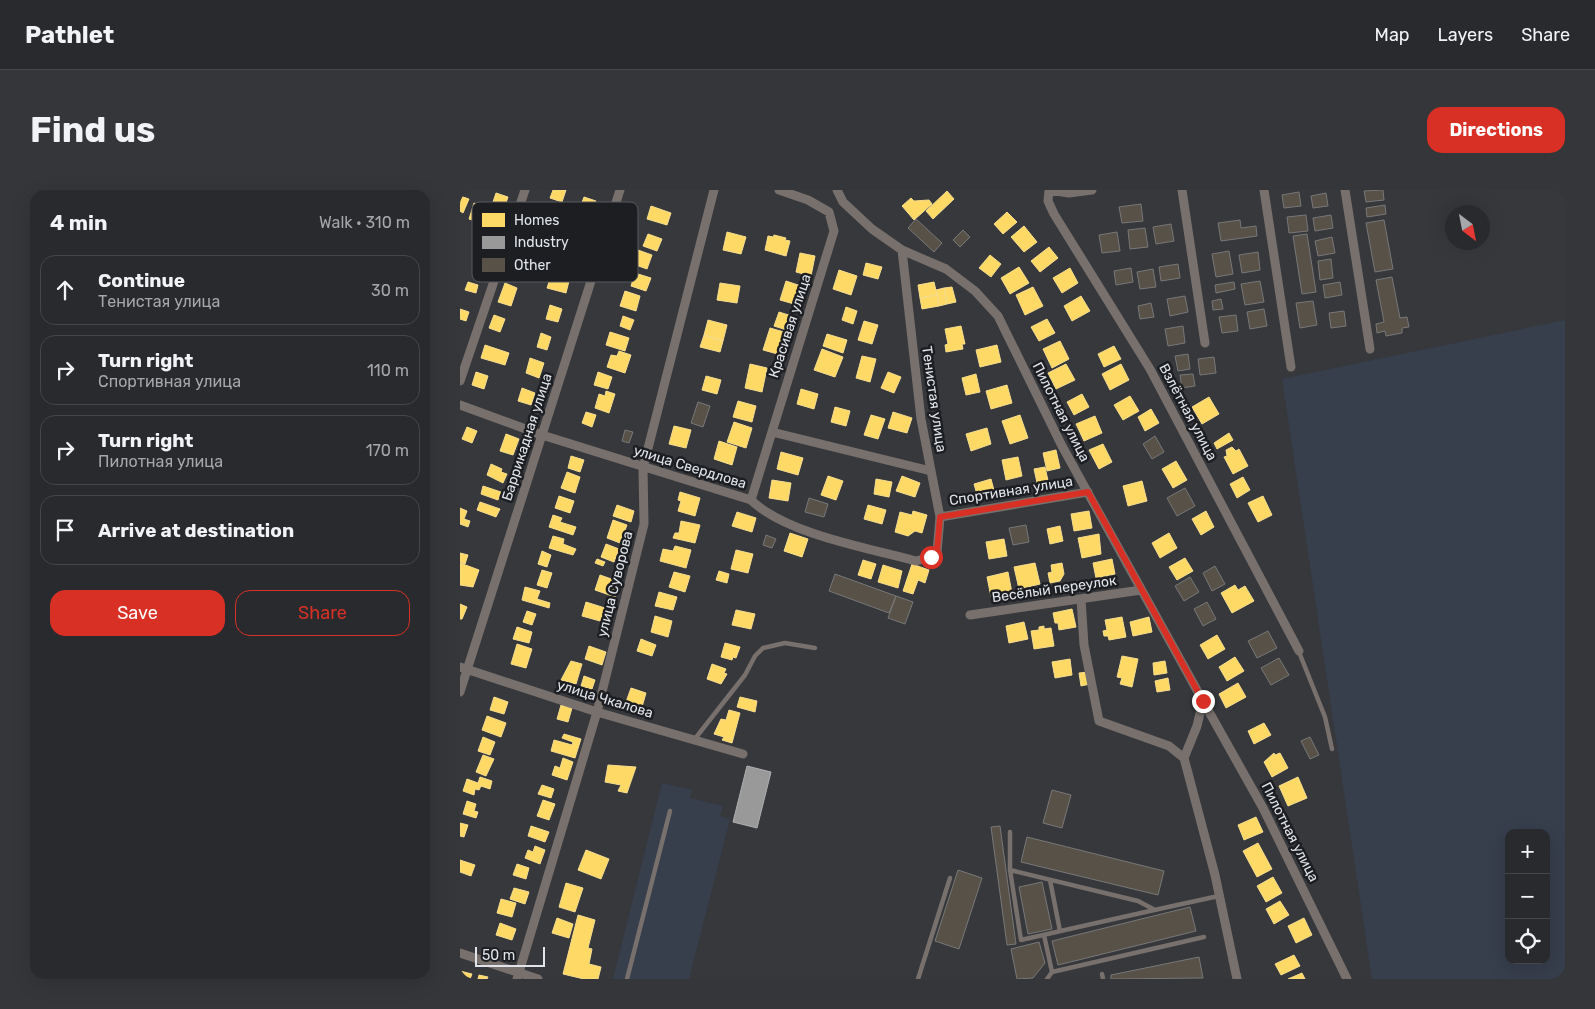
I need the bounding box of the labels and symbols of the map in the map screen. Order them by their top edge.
legend [472,202,638,282]
north arrow [1445,205,1490,250]
text: Homes [514,212,559,229]
text: Industry [514,234,569,251]
text: Other [514,257,551,274]
street label: Красивая улица [765,272,815,380]
street label: Тенистая улица [918,345,950,453]
street label: Пилотная улица [1029,359,1093,465]
street label: Взлётная улица [1155,361,1221,463]
street label: Баррикадная улица [498,371,556,503]
street label: улица Свердлова [631,442,749,492]
street label: Спортивная улица [948,473,1074,509]
street label: улица Суворова [594,529,636,639]
route start [920,546,943,569]
street label: Весёлый переулок [991,572,1118,606]
street label: улица Чкалова [555,676,655,722]
route end [1192,690,1215,713]
street label: Пилотная улица [1258,779,1322,885]
scale bar [475,944,545,967]

